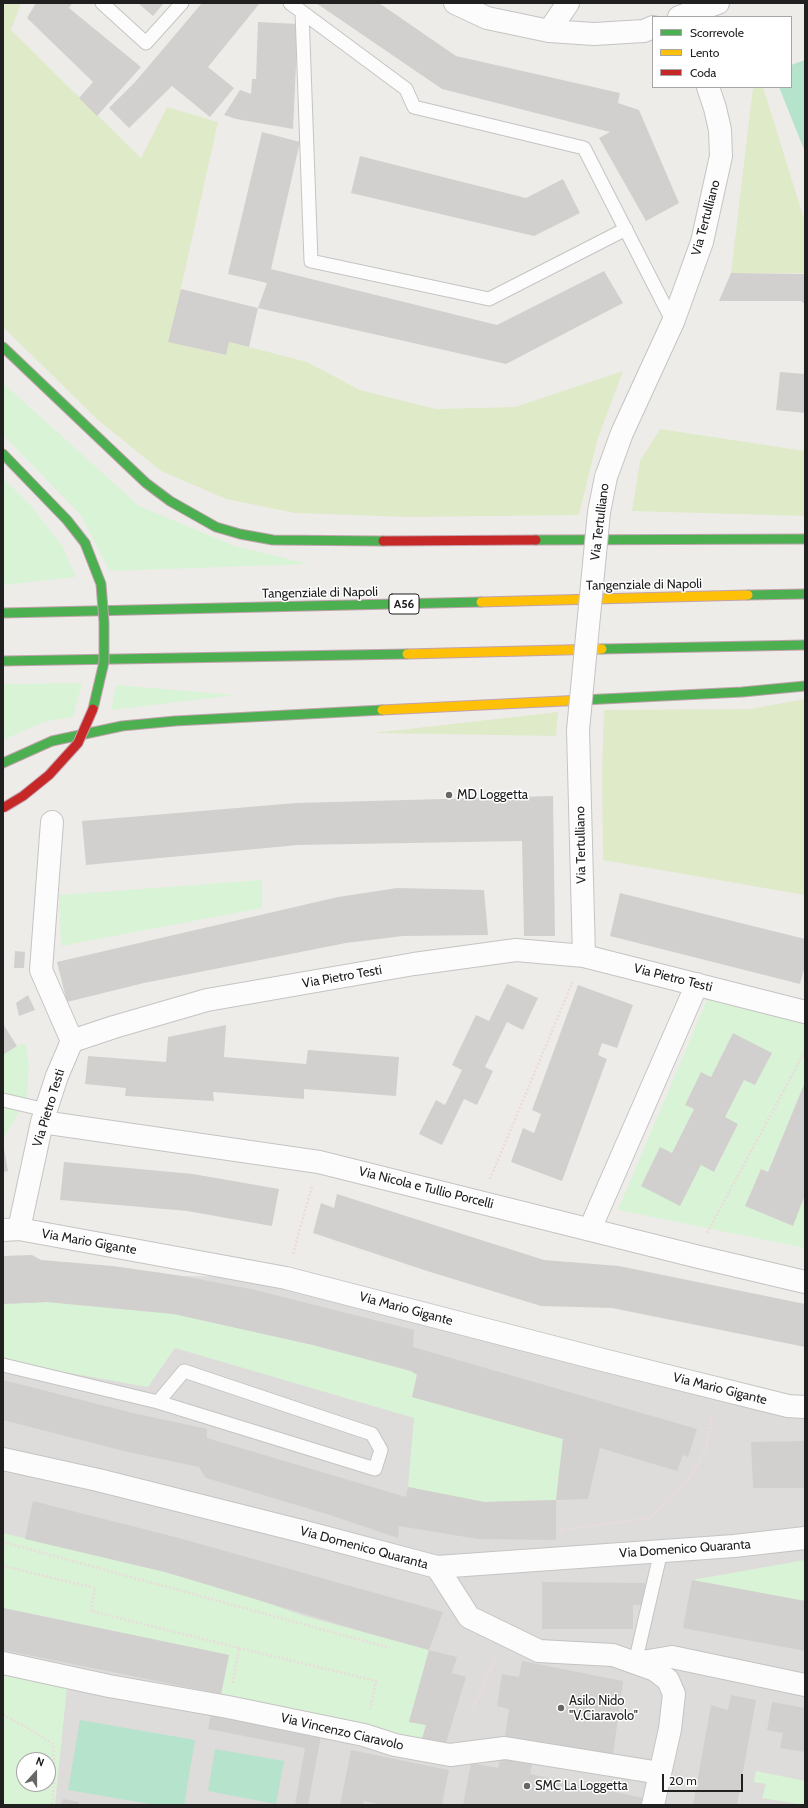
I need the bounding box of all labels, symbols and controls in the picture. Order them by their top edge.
legend [652,16,792,88]
text: Scorrevole [690,25,744,40]
text: Lento [690,45,719,60]
text: Coda [690,65,716,80]
street label: Via Tertulliano [688,178,724,258]
street label: Via Tertulliano [588,482,612,562]
street label: Tangenziale di Napoli [586,576,702,594]
street label: Tangenziale di Napoli [262,584,378,602]
road number: A56 [389,594,419,614]
place label: MD Loggetta [457,787,528,803]
marker: MD Loggetta [444,790,454,800]
street label: Via Tertulliano [573,806,589,884]
street label: Via Pietro Testi [632,961,714,995]
street label: Via Pietro Testi [301,962,383,992]
street label: Via Pietro Testi [30,1067,68,1149]
street label: Via Nicola e Tullio Porcelli [357,1164,495,1212]
street label: Via Mario Gigante [40,1226,138,1258]
street label: Via Mario Gigante [357,1289,455,1329]
street label: Via Mario Gigante [671,1370,769,1408]
street label: Via Domenico Quaranta [298,1523,430,1573]
street label: Via Domenico Quaranta [619,1537,751,1561]
place label: Asilo Nido "V.Ciaravolo" [569,1693,638,1724]
marker: Asilo Nido "V.Ciaravolo" [556,1703,566,1713]
street label: Via Vincenzo Ciaravolo [279,1710,405,1754]
north arrow [16,1752,56,1792]
text: N [34,1754,46,1770]
scale bar [664,1766,745,1792]
text: 20 m [669,1773,697,1788]
place label: SMC La Loggetta [535,1778,628,1794]
marker: SMC La Loggetta [522,1781,532,1791]

